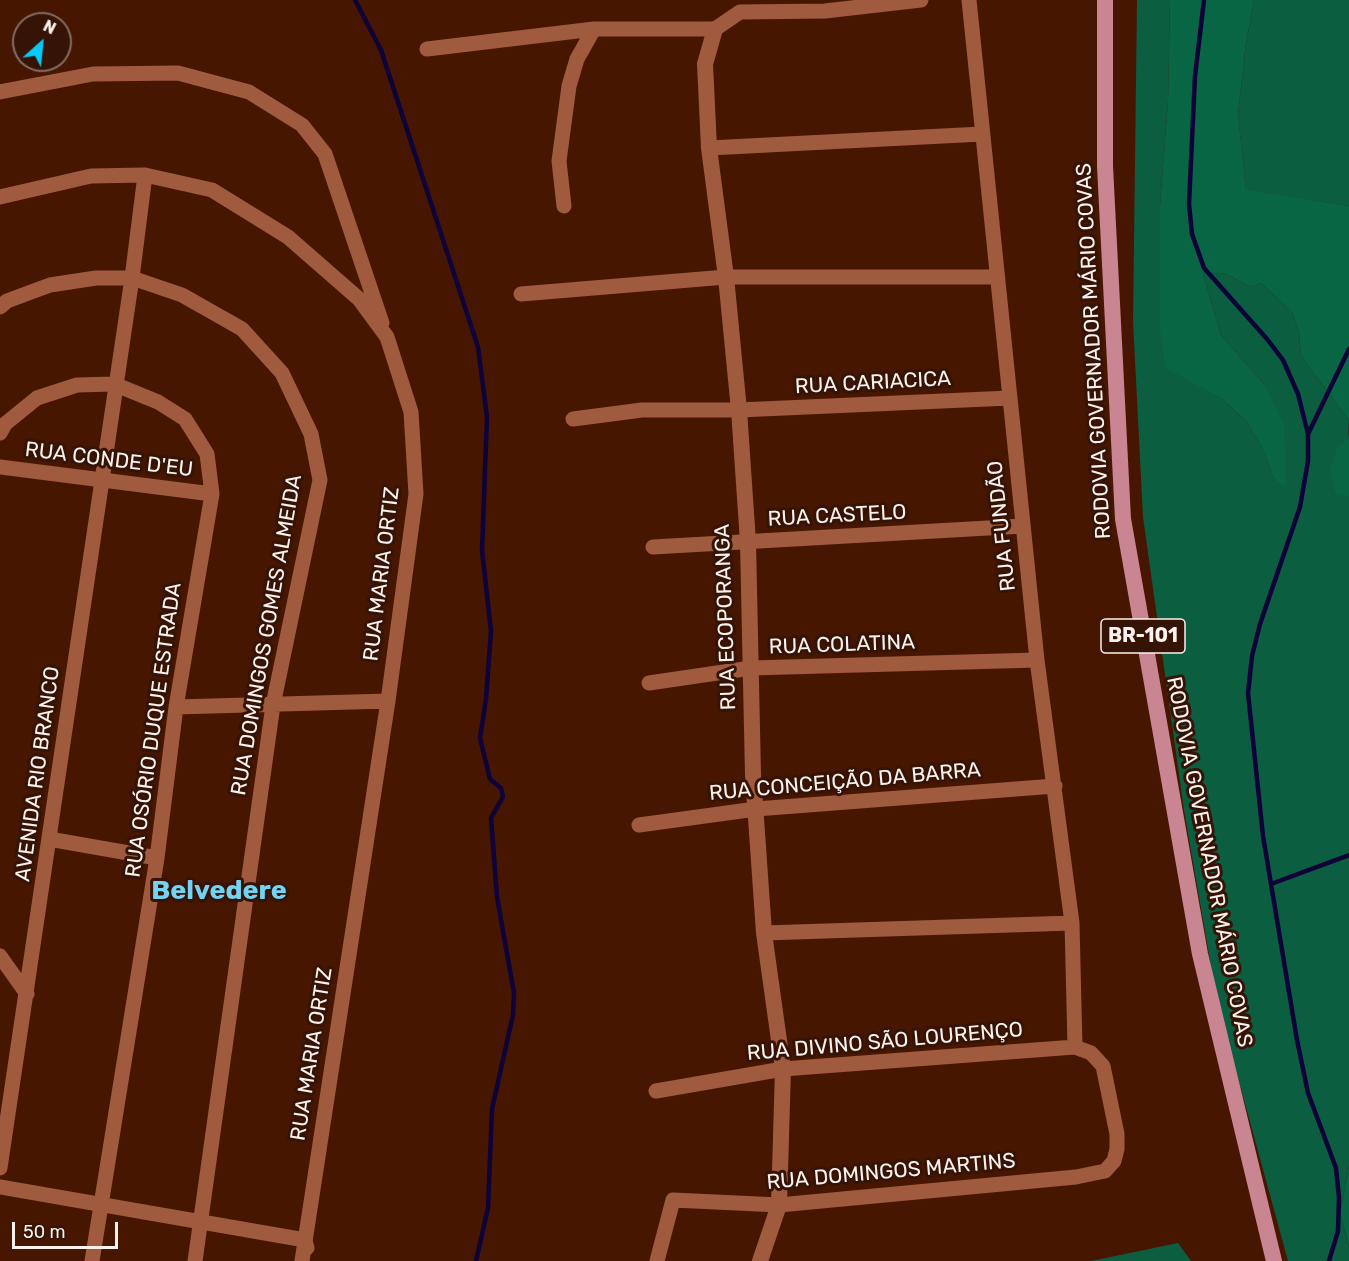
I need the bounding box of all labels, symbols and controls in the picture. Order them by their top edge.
north arrow [12,12,72,72]
text: N [40,16,59,38]
street label: RODOVIA GOVERNADOR MÁRIO COVAS [1072,162,1116,540]
street label: RUA CARIACICA [794,366,952,400]
street label: RUA CONDE D'EU [24,437,194,483]
street label: RUA FUNDÃO [983,459,1021,593]
street label: RUA DOMINGOS GOMES ALMEIDA [226,473,308,797]
street label: RUA MARIA ORTIZ [359,486,405,662]
street label: RUA CASTELO [767,500,907,532]
street label: RUA ECOPORANGA [710,523,742,711]
street label: RUA OSÓRIO DUQUE ESTRADA [121,581,187,879]
road number: BR-101 [1101,619,1185,653]
street label: RUA COLATINA [768,630,916,660]
street label: AVENIDA RIO BRANCO [10,665,66,883]
street label: RODOVIA GOVERNADOR MÁRIO COVAS [1161,675,1257,1049]
street label: RUA CONCEIÇÃO DA BARRA [708,758,982,806]
district label: Belvedere [151,875,287,907]
street label: RUA MARIA ORTIZ [286,966,338,1142]
street label: RUA DIVINO SÃO LOURENÇO [746,1017,1024,1067]
street label: RUA DOMINGOS MARTINS [766,1149,1016,1195]
scale bar [15,1210,122,1248]
text: 50 m [23,1221,66,1243]

